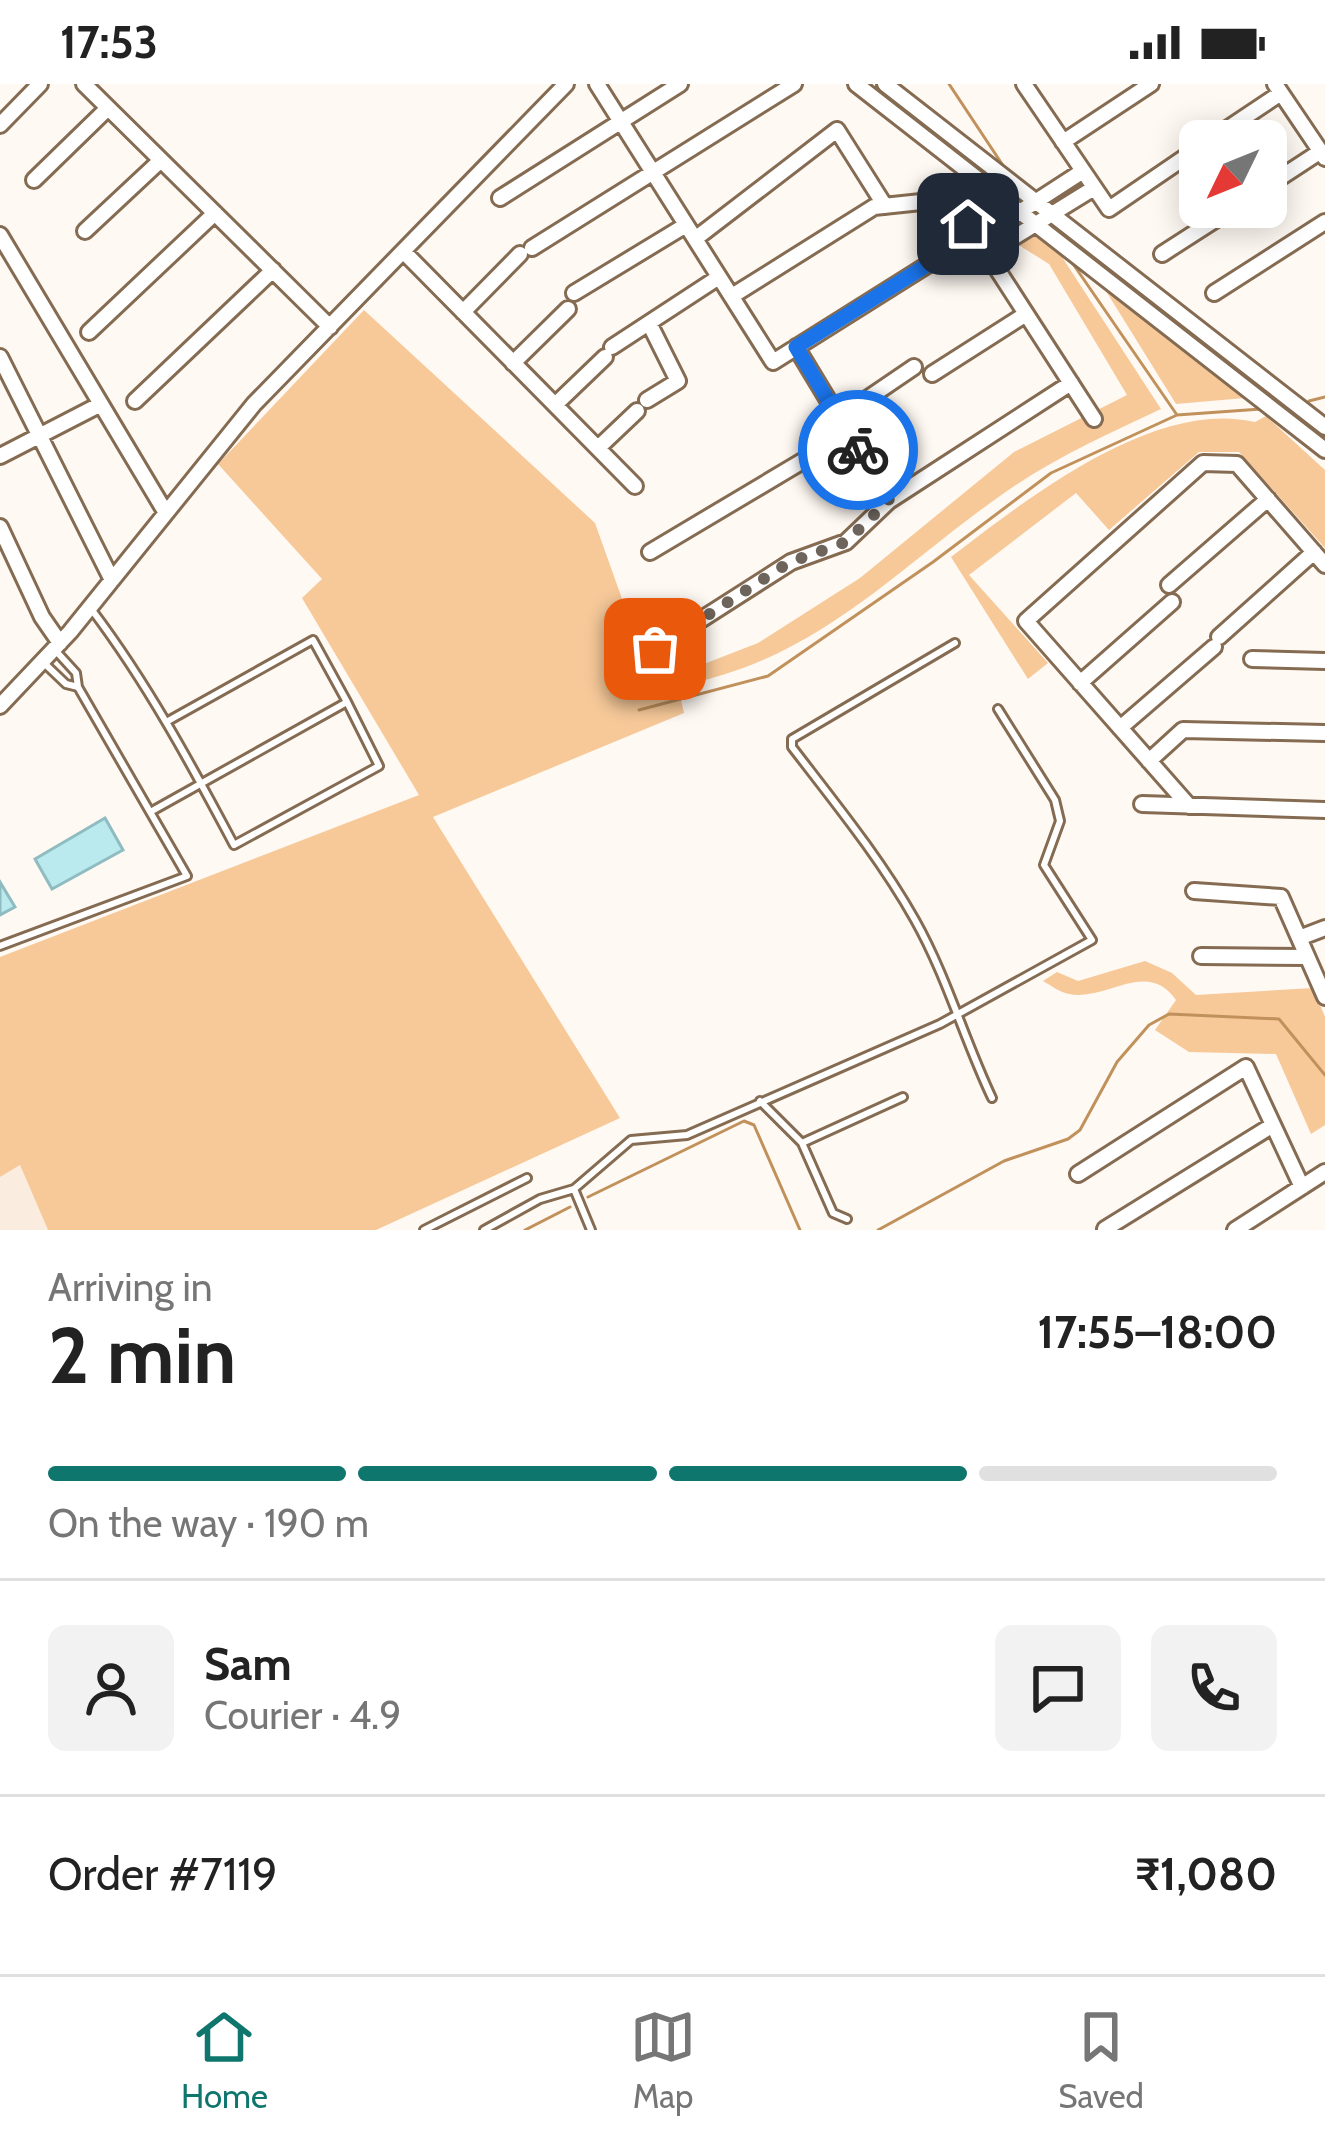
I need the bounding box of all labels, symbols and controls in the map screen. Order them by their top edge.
text: 17:53 [60,15,158,69]
north arrow [1179,120,1287,228]
map controls [1179,120,1287,228]
pin [917,173,1019,275]
icon: home [935,191,1001,257]
courier [798,390,918,510]
icon: bike [825,417,891,483]
pin [604,598,706,700]
icon: bag [622,616,688,682]
text: Arriving in [48,1263,212,1311]
text: 17:55–18:00 [1038,1305,1277,1359]
text: 2 min [48,1308,236,1403]
text: On the way · 190 m [48,1499,369,1547]
button: person [48,1625,174,1751]
button: chat [995,1625,1121,1751]
button: phone [1151,1625,1277,1751]
text: Sam [204,1637,292,1691]
text: Courier · 4.9 [204,1691,401,1739]
text: Order #7119 [48,1847,278,1901]
text: ₹1,080 [1135,1847,1277,1901]
tab: Home [181,2004,268,2116]
tab: Map [630,2004,696,2116]
tab: Saved [1058,2004,1144,2116]

